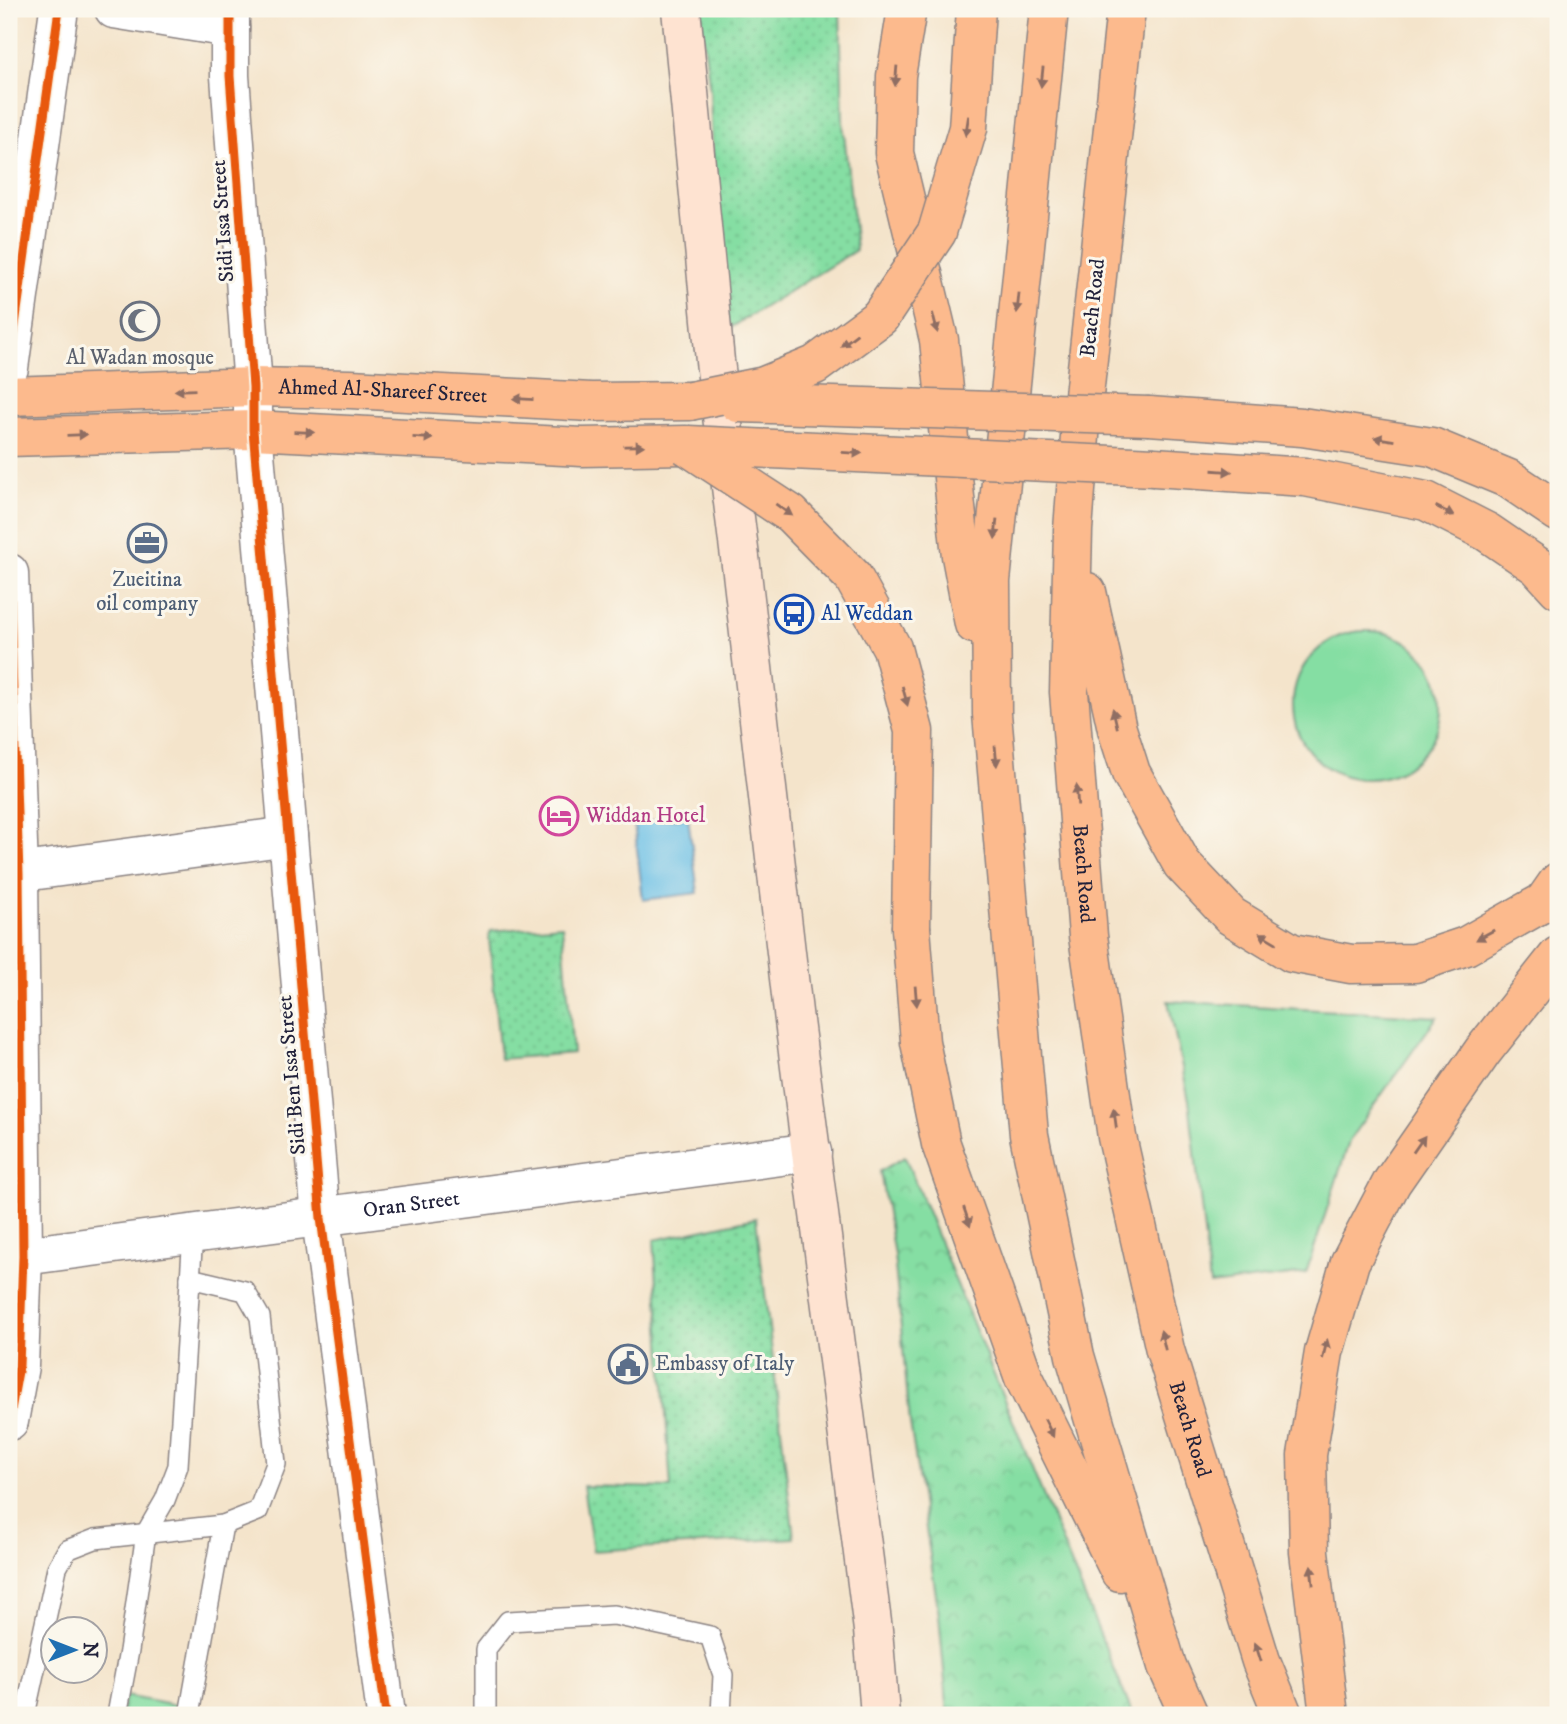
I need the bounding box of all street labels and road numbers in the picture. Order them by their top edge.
street label: Sidi Issa Street [206,159,240,283]
street label: Beach Road [1075,257,1111,359]
street label: Ahmed Al-Shareef Street [278,375,488,409]
street label: Beach Road [1066,823,1100,925]
street label: Sidi Ben Issa Street [272,994,312,1156]
street label: Oran Street [362,1186,461,1224]
street label: Beach Road [1162,1378,1217,1481]

